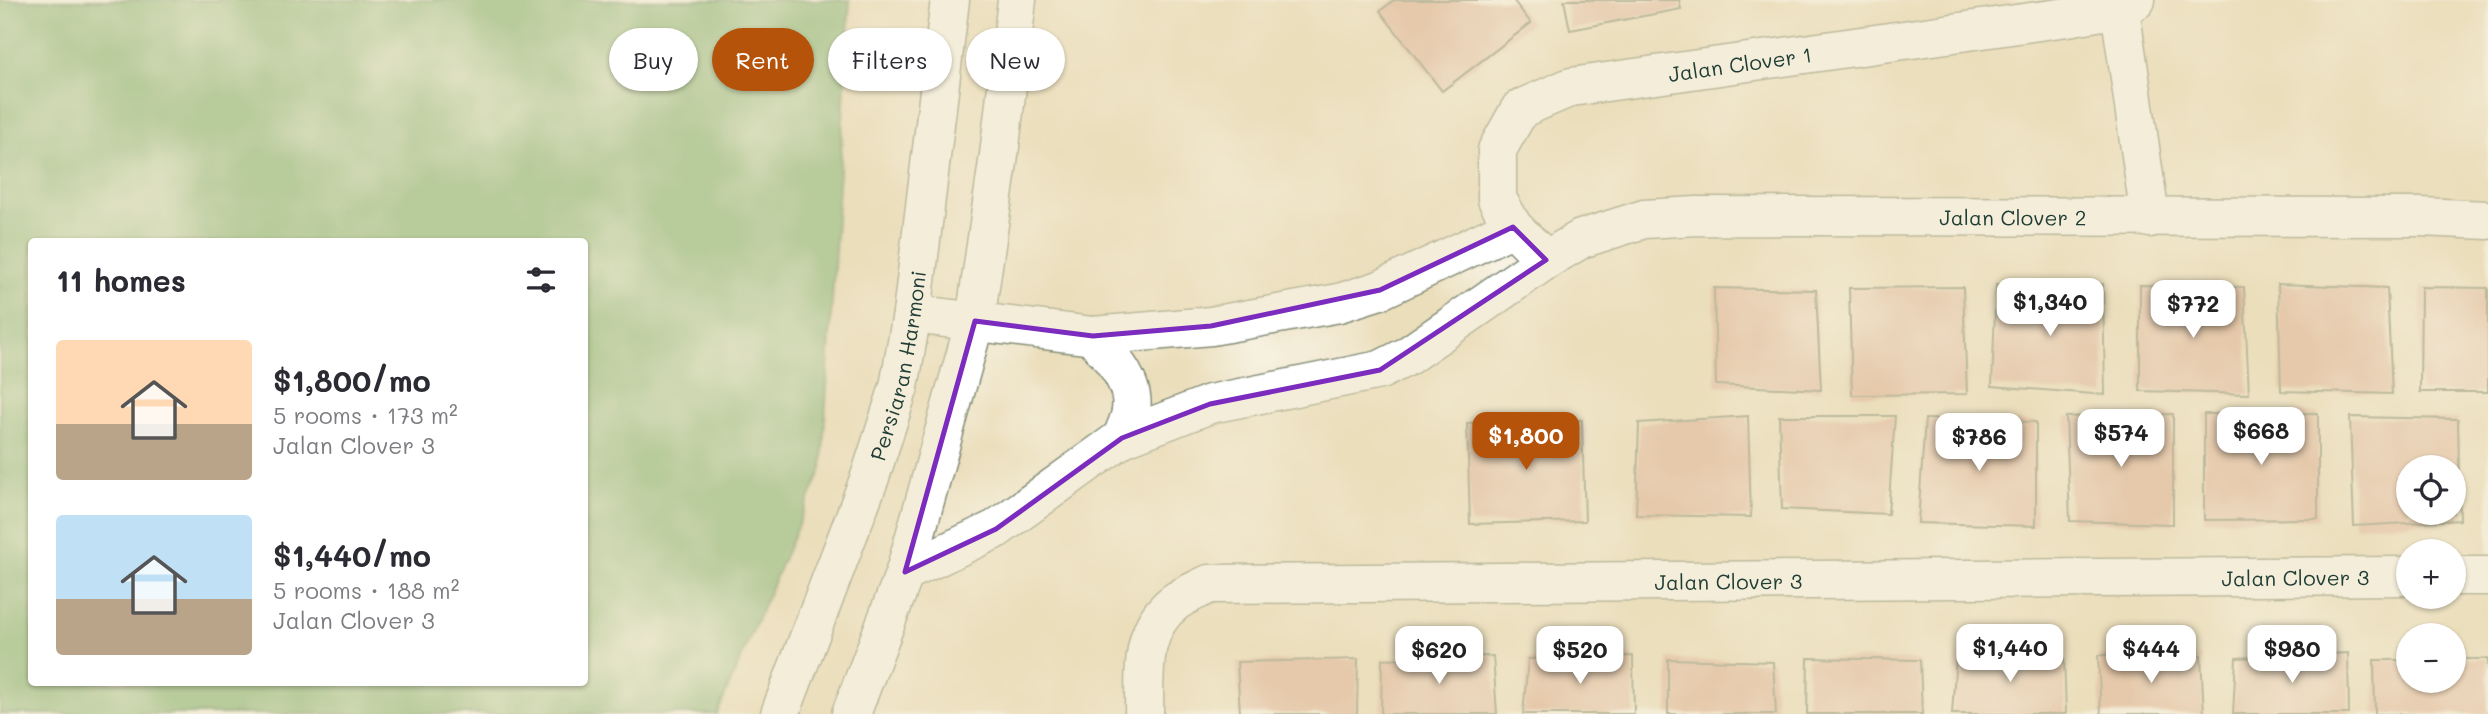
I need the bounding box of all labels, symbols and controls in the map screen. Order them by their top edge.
chip: Buy [609,28,698,91]
chip: Rent [712,28,814,91]
chip: Filters [828,28,952,91]
chip: New [966,28,1065,91]
street label: Jalan Clover 1 [1666,40,1813,87]
street label: Jalan Clover 2 [1939,203,2086,230]
text: 11 homes [56,260,186,300]
icon: filters [522,261,560,299]
street label: Persiaran Harmoni [863,269,931,464]
pin: $1,340 [1993,278,2107,338]
pin: $772 [2152,280,2234,340]
text: $1,340 [2013,286,2087,316]
text: $772 [2167,288,2219,318]
text: $1,800/mo [273,360,431,400]
icon: home [112,368,196,452]
text: 5 rooms · 173 m² [273,400,458,430]
pin: $668 [2220,407,2302,467]
pin: $574 [2080,410,2162,469]
pin: $1,800 [1469,412,1583,472]
pin: $786 [1938,414,2020,473]
text: $668 [2233,415,2289,445]
text: $574 [2093,417,2149,447]
text: $1,800 [1488,420,1564,450]
text: $786 [1951,421,2007,451]
text: Jalan Clover 3 [273,430,435,460]
map controls [2396,455,2466,693]
button: locate [2396,455,2466,525]
text: $1,440/mo [273,535,431,575]
button: + [2396,539,2466,609]
icon: home [112,543,196,627]
street label: Jalan Clover 3 [2221,563,2369,591]
street label: Jalan Clover 3 [1654,567,1802,595]
text: 5 rooms · 188 m² [273,575,459,605]
text: Jalan Clover 3 [273,605,435,635]
button: − [2396,623,2466,693]
pin: $1,440 [1953,624,2067,684]
pin: $620 [1398,626,1480,686]
pin: $520 [1539,626,1621,686]
pin: $444 [2110,626,2192,685]
pin: $980 [2251,626,2333,685]
text: $1,440 [1972,632,2048,662]
text: $444 [2122,633,2180,663]
text: $980 [2263,633,2321,663]
text: $620 [1411,634,1467,664]
text: $520 [1552,634,1608,664]

